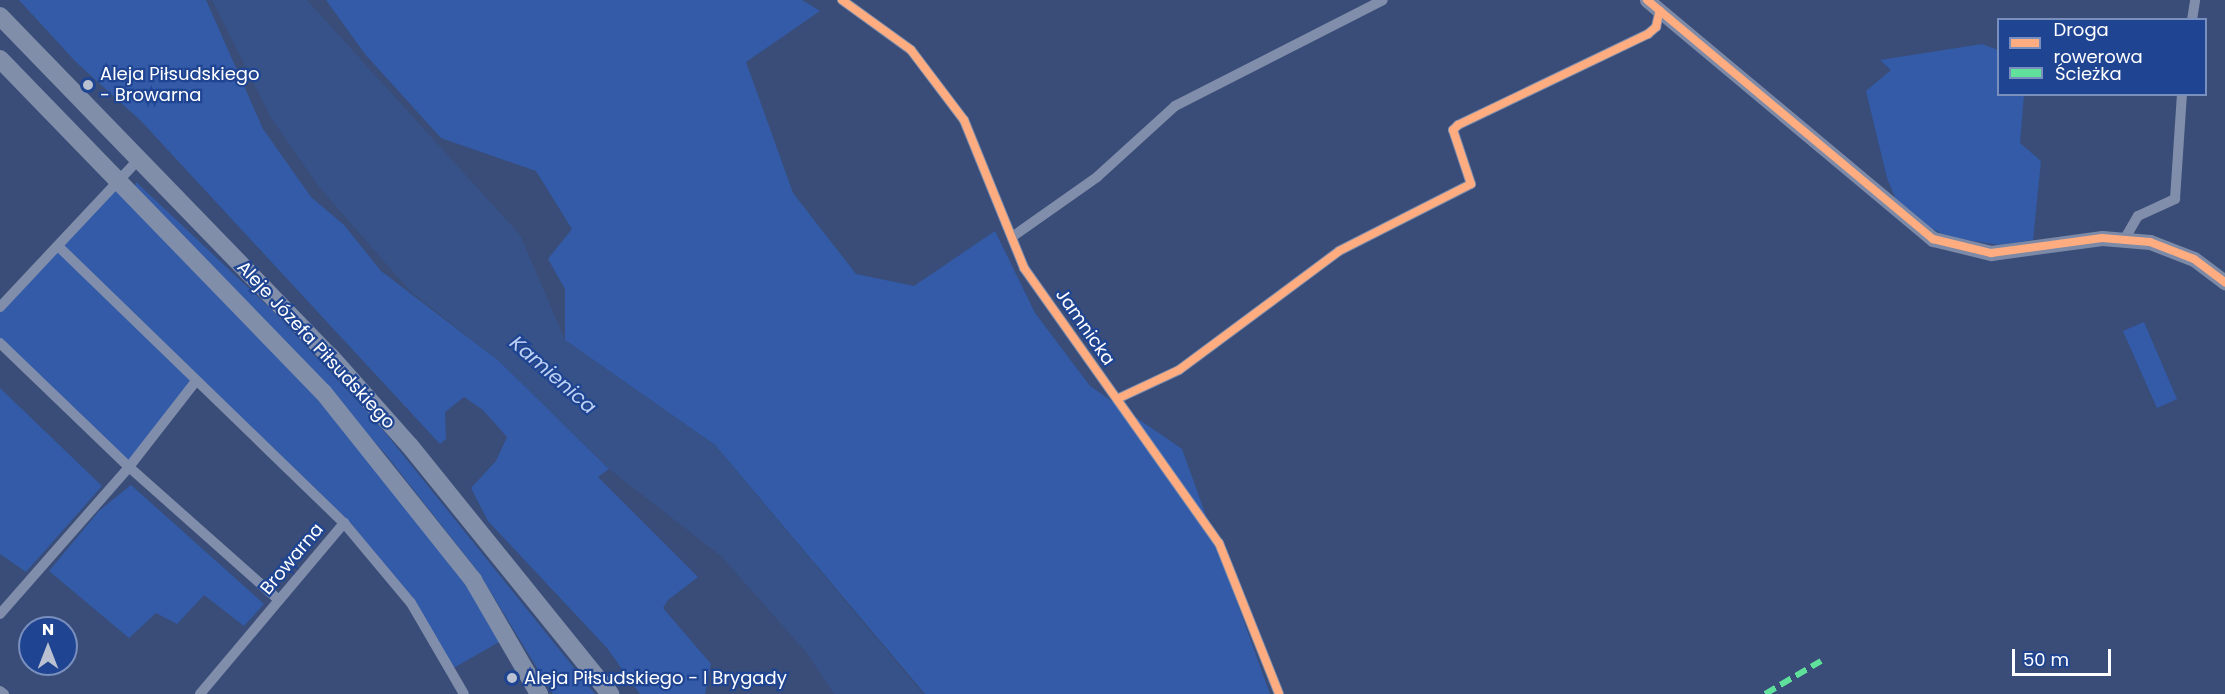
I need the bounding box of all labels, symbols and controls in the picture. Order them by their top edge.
text: Droga rowerowa [2053,17,2143,69]
legend [1997,18,2207,96]
text: Ścieżka [2055,61,2122,86]
place label: Aleja Piłsudskiego - Browarna [100,64,260,106]
marker: Aleja Piłsudskiego - Browarna [81,78,95,92]
street label: Aleje Józefa Piłsudskiego [232,257,400,433]
street label: Jamnicka [1051,285,1119,369]
water label: Kamienica [505,331,601,419]
street label: Browarna [256,519,328,599]
north arrow [18,616,78,676]
text: N [42,618,54,641]
scale bar [2015,637,2114,675]
text: 50 m [2023,647,2069,672]
place label: Aleja Piłsudskiego - I Brygady [524,667,787,689]
marker: Aleja Piłsudskiego - I Brygady [505,671,519,685]

